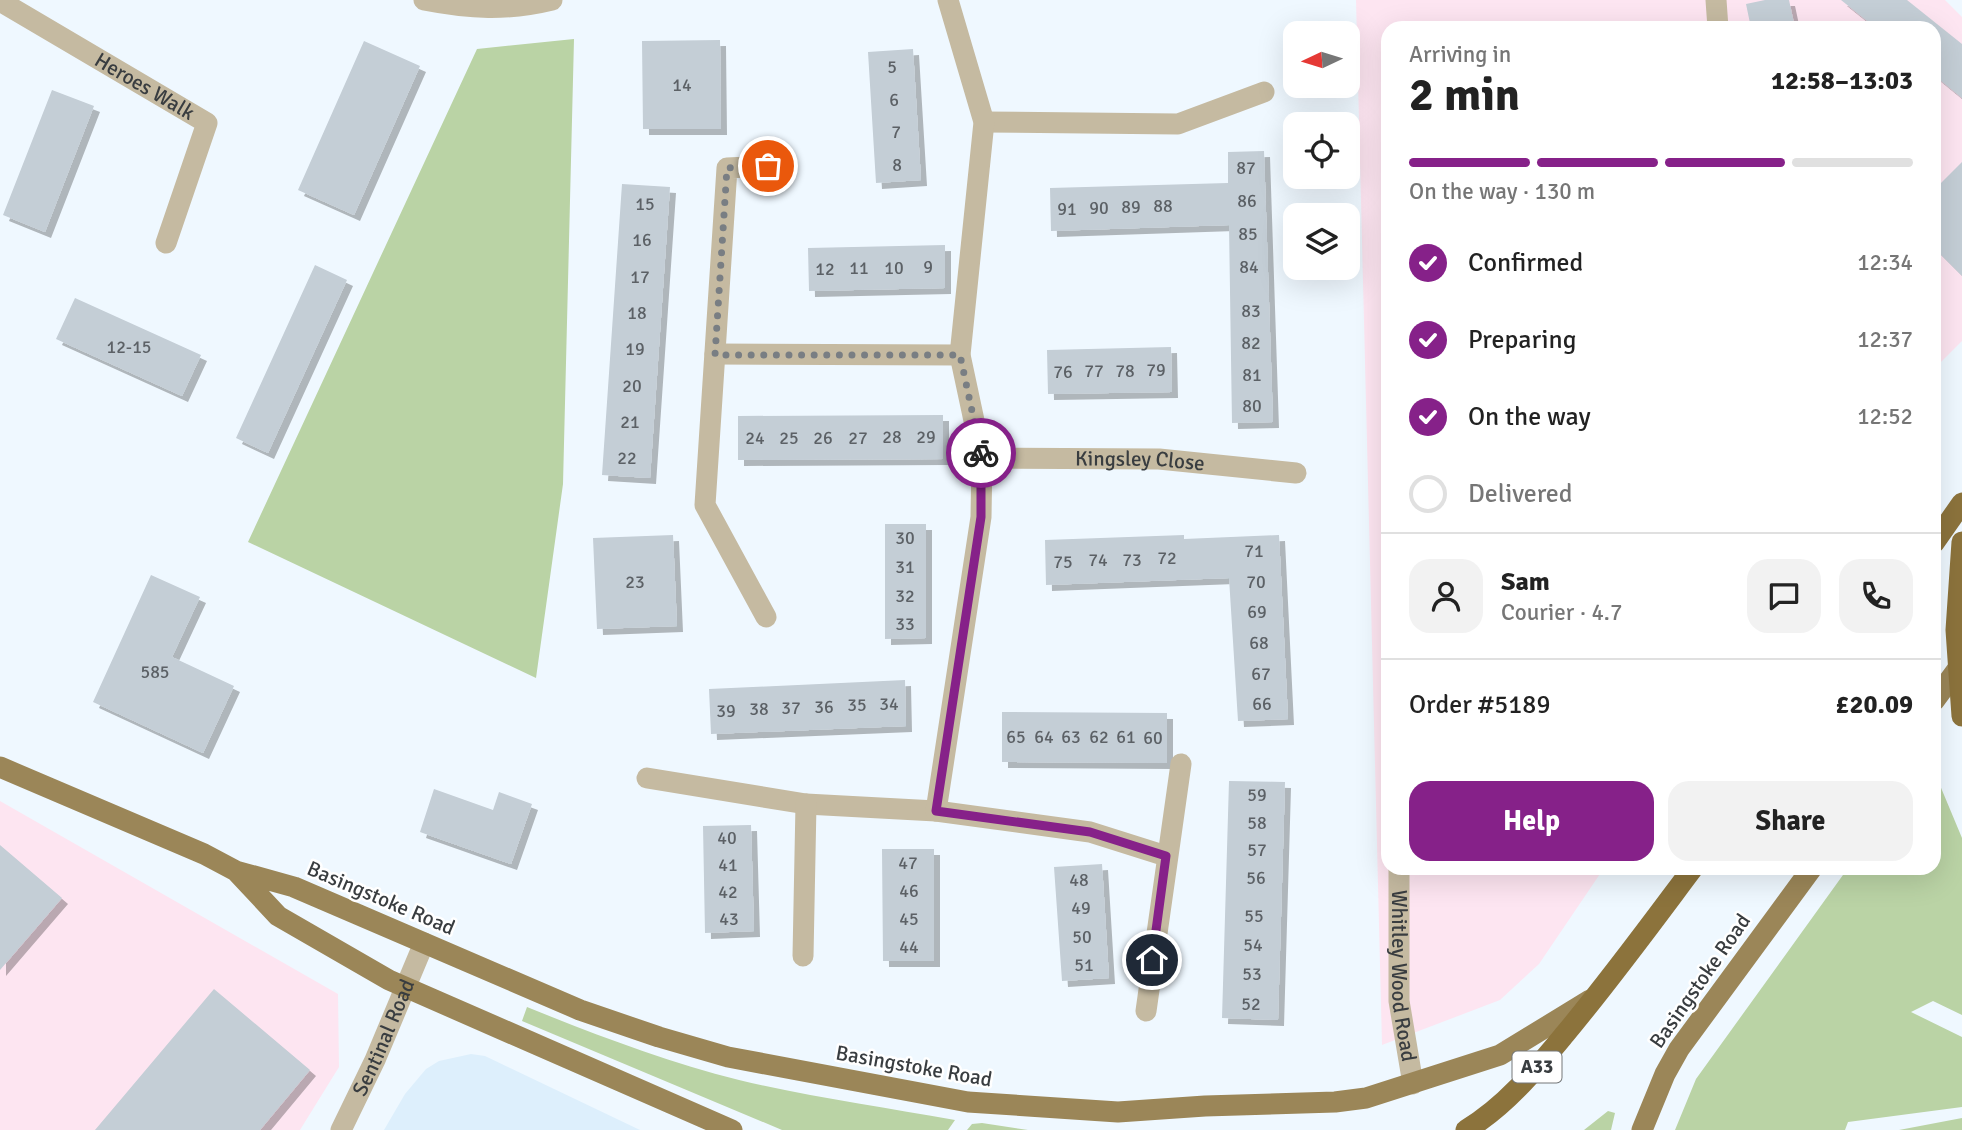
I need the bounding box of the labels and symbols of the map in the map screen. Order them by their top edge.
north arrow [1283,21,1360,98]
street label: Heroes Walk [90,47,200,126]
house number: 5 [887,56,897,78]
house number: 14 [672,74,692,96]
house number: 6 [889,89,899,111]
house number: 7 [891,121,901,143]
pin [738,136,798,196]
house number: 8 [892,154,902,176]
house number: 87 [1236,157,1256,179]
house number: 86 [1237,190,1257,212]
house number: 15 [635,193,655,215]
house number: 88 [1153,195,1173,217]
house number: 89 [1121,196,1141,218]
house number: 90 [1089,197,1109,219]
house number: 91 [1057,198,1077,220]
house number: 85 [1238,223,1258,245]
house number: 16 [632,229,652,251]
house number: 9 [923,256,933,278]
house number: 84 [1239,256,1259,278]
house number: 11 [849,257,869,279]
house number: 10 [884,257,904,279]
house number: 12 [815,258,835,280]
house number: 17 [630,266,650,288]
house number: 83 [1241,300,1261,322]
house number: 18 [627,302,647,324]
house number: 82 [1241,332,1261,354]
house number: 12-15 [106,336,152,358]
house number: 19 [625,338,645,360]
house number: 79 [1146,359,1166,381]
house number: 77 [1084,360,1104,382]
house number: 78 [1115,360,1135,382]
house number: 76 [1053,361,1073,383]
house number: 81 [1242,364,1262,386]
house number: 20 [622,375,642,397]
house number: 80 [1242,395,1262,417]
house number: 21 [620,411,640,433]
courier [946,418,1016,488]
house number: 28 [882,426,902,448]
house number: 29 [916,426,936,448]
house number: 24 [745,427,765,449]
house number: 25 [779,427,799,449]
house number: 26 [813,427,833,449]
house number: 27 [848,427,868,449]
street label: Kingsley Close [1075,446,1206,477]
house number: 22 [617,447,637,469]
house number: 30 [895,527,915,549]
house number: 71 [1244,540,1264,562]
house number: 72 [1157,547,1177,569]
house number: 74 [1088,549,1108,571]
house number: 73 [1122,549,1142,571]
house number: 75 [1053,551,1073,573]
house number: 31 [895,556,915,578]
house number: 23 [625,571,645,593]
house number: 70 [1246,571,1266,593]
house number: 32 [895,585,915,607]
house number: 69 [1247,601,1267,623]
house number: 33 [895,613,915,635]
house number: 68 [1249,632,1269,654]
house number: 585 [140,661,170,683]
house number: 67 [1251,663,1271,685]
house number: 34 [879,693,899,715]
house number: 66 [1252,693,1272,715]
house number: 35 [847,694,867,716]
house number: 36 [814,696,834,718]
house number: 37 [781,697,801,719]
house number: 38 [749,698,769,720]
house number: 39 [716,700,736,722]
house number: 65 [1006,726,1026,748]
house number: 64 [1034,726,1054,748]
house number: 63 [1061,726,1081,748]
house number: 62 [1089,726,1109,748]
house number: 61 [1116,726,1136,748]
house number: 60 [1143,727,1163,749]
house number: 59 [1247,784,1267,806]
house number: 58 [1247,812,1267,834]
house number: 40 [717,827,737,849]
house number: 57 [1247,839,1267,861]
house number: 47 [898,852,918,874]
house number: 41 [718,854,738,876]
street label: Basingstoke Road [303,855,459,941]
house number: 56 [1246,867,1266,889]
house number: 48 [1069,869,1089,891]
house number: 46 [899,880,919,902]
house number: 42 [718,881,738,903]
street label: Whitley Wood Road [1386,890,1422,1064]
house number: 49 [1071,897,1091,919]
house number: 55 [1244,905,1264,927]
house number: 43 [719,908,739,930]
house number: 45 [899,908,919,930]
street label: Basingstoke Road [1644,909,1756,1053]
house number: 50 [1072,926,1092,948]
pin [1122,930,1182,990]
house number: 54 [1243,934,1263,956]
house number: 44 [899,936,919,958]
house number: 51 [1074,954,1094,976]
house number: 53 [1242,963,1262,985]
street label: Sentinal Road [347,975,420,1100]
house number: 52 [1241,993,1261,1015]
street label: Basingstoke Road [834,1039,994,1093]
road number: A33 [1512,1051,1562,1082]

